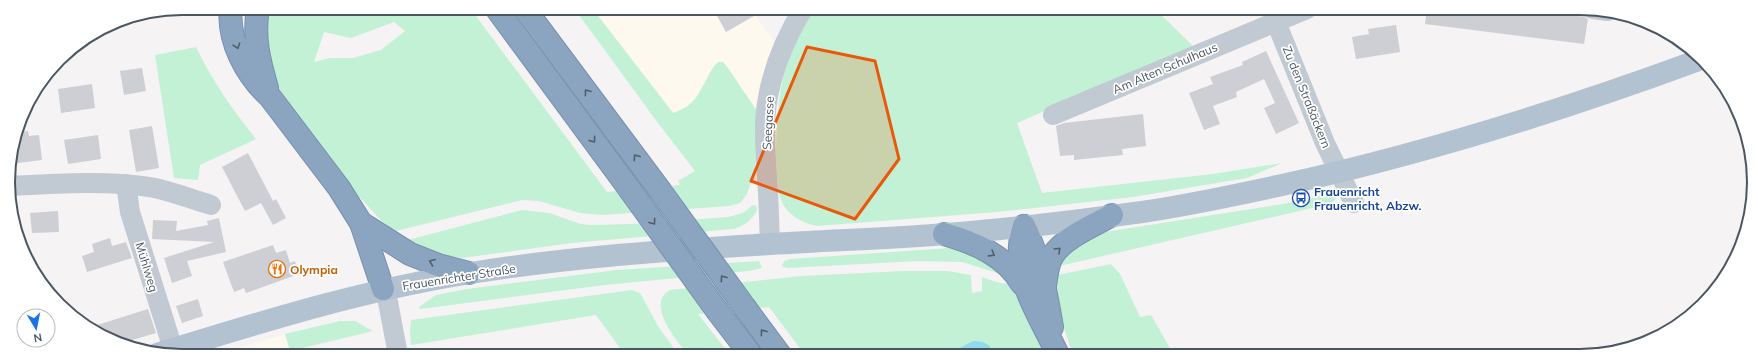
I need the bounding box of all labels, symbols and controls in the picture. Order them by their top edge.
street label: Am Alten Schulhaus [1110,39,1220,97]
one-way arrow [232,42,241,49]
street label: Zu den Straßäckern [1280,44,1334,150]
one-way arrow [585,90,592,97]
street label: Seegasse [759,96,777,150]
one-way arrow [588,136,595,143]
one-way arrow [634,155,641,162]
place label: Frauenricht Frauenricht, Abzw. [1314,184,1422,213]
bus stop icon: Frauenricht Frauenricht, Abzw. [1291,188,1311,208]
one-way arrow [648,218,656,225]
street label: Mühlweg [132,240,162,294]
one-way arrow [1053,247,1061,255]
one-way arrow [988,250,995,257]
restaurant icon: Olympia [267,259,287,279]
one-way arrow [428,259,435,267]
street label: Frauenrichter Straße [401,261,517,293]
place label: Olympia [290,262,338,277]
one-way arrow [721,275,728,282]
north arrow [16,308,56,348]
one-way arrow [760,329,768,336]
text: N [32,330,43,345]

